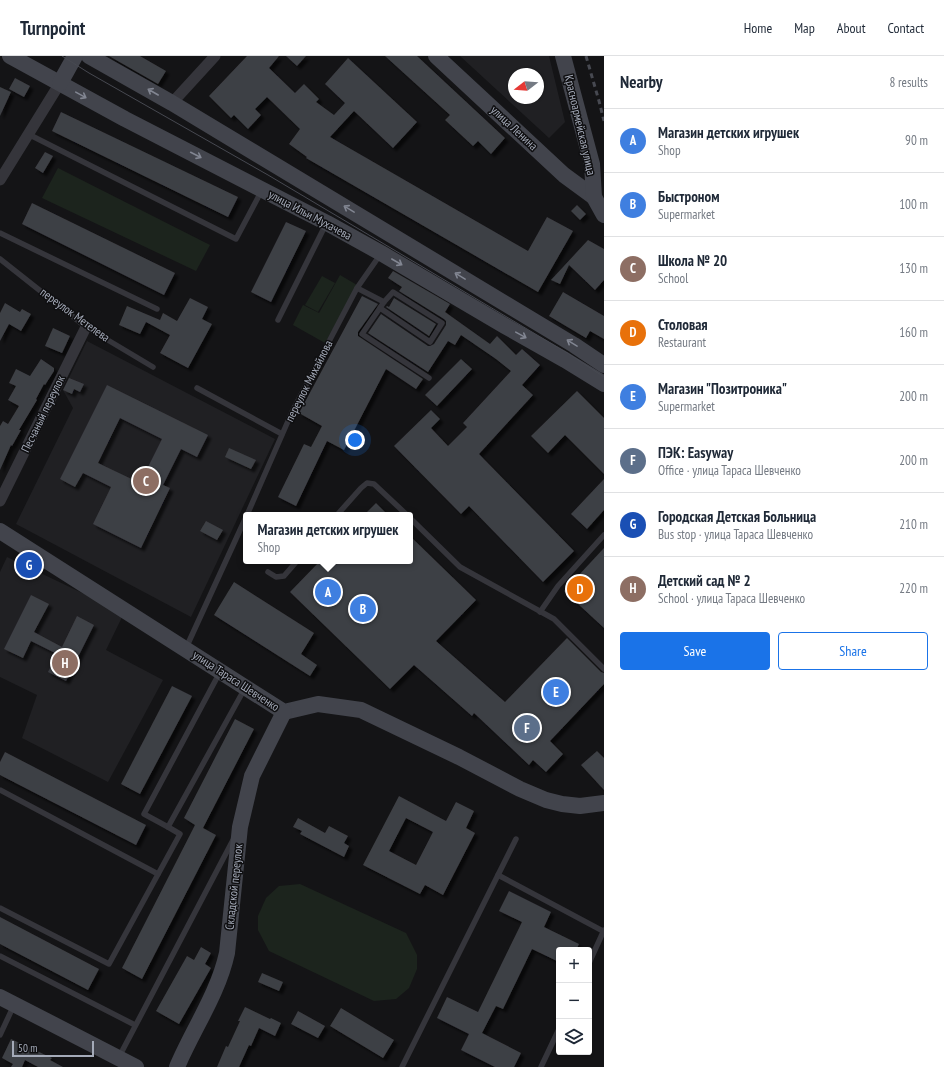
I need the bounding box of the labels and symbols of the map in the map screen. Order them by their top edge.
north arrow [508,68,544,104]
street label: Красноармейская улица [562,73,599,177]
one-way arrow [147,88,159,96]
one-way arrow [75,91,87,99]
street label: улица Ленина [488,102,541,153]
one-way arrow [190,152,202,160]
street label: улица Ильи Мухачева [266,186,355,243]
one-way arrow [343,205,355,213]
one-way arrow [391,259,403,267]
one-way arrow [454,272,466,280]
street label: переулок Метелева [38,284,113,345]
one-way arrow [515,332,527,340]
street label: переулок Михайлова [282,337,336,424]
one-way arrow [566,339,577,347]
street label: Песчаный переулок [17,373,68,455]
your location [345,430,365,450]
pin: C [133,466,159,496]
pin: G [16,550,42,580]
pin: D [567,574,593,604]
pin: A [315,577,341,607]
pin: B [350,594,376,624]
street label: улица Тараса Шевченко [190,647,282,714]
pin: H [52,648,78,678]
pin: E [543,677,569,707]
pin: F [514,713,540,743]
street label: Складской переулок [222,843,246,931]
scale bar [12,1039,94,1058]

